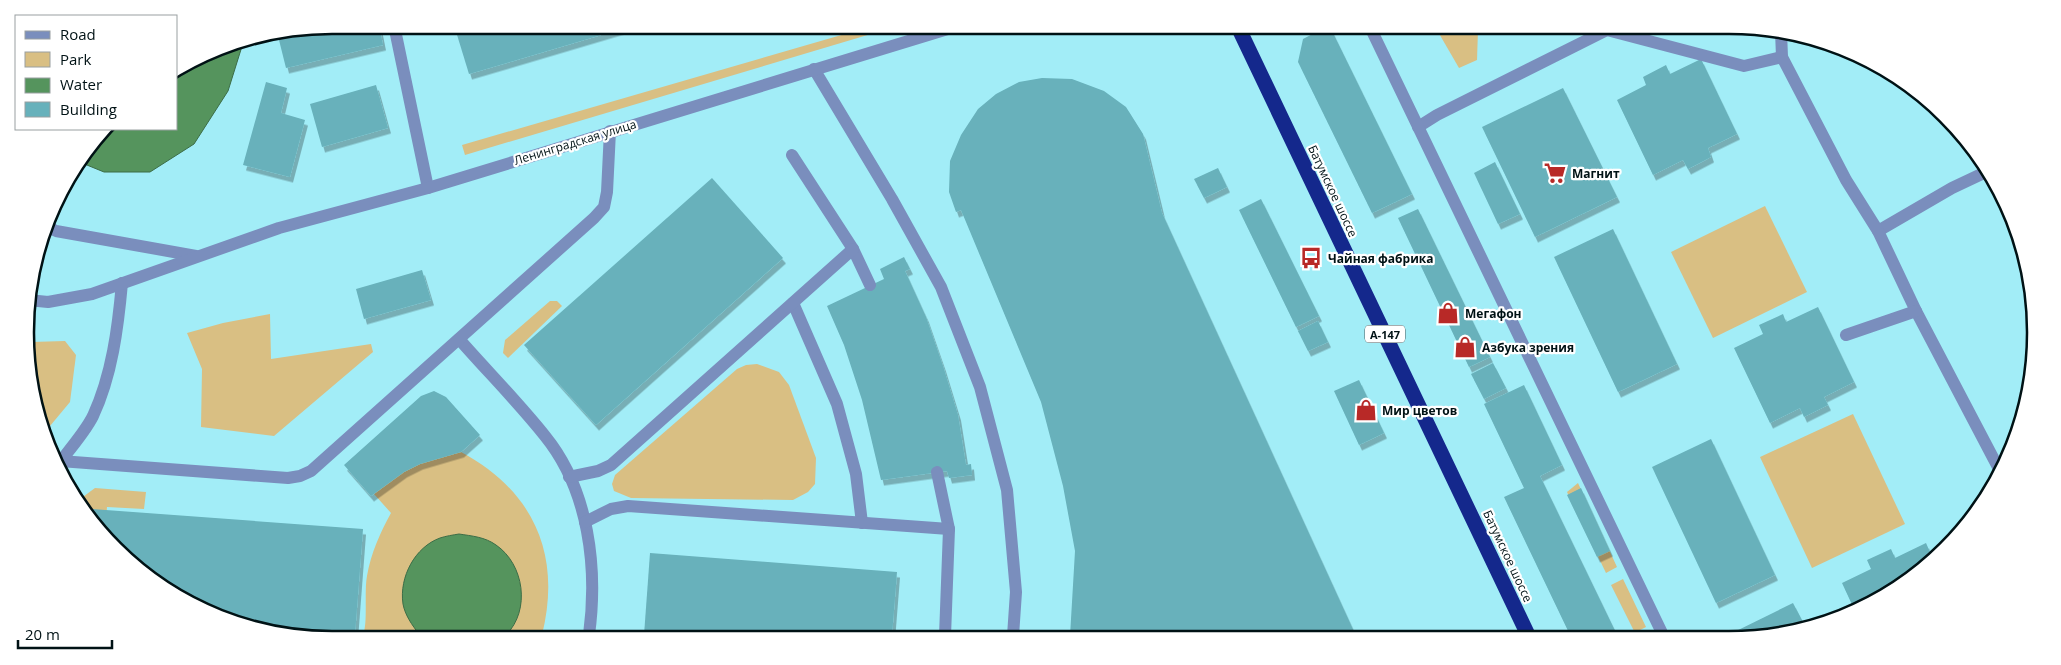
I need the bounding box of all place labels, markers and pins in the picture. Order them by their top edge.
supermarket icon: Магнит [1542,160,1568,186]
place label: Магнит [1572,165,1620,182]
bus stop icon: Чайная фабрика [1298,245,1324,271]
place label: Чайная фабрика [1328,250,1433,267]
shop icon: Мегафон [1435,300,1461,326]
place label: Мегафон [1465,305,1522,322]
shop icon: Азбука зрения [1452,334,1478,360]
place label: Азбука зрения [1482,339,1574,356]
shop icon: Мир цветов [1353,397,1379,423]
place label: Мир цветов [1382,402,1457,419]

